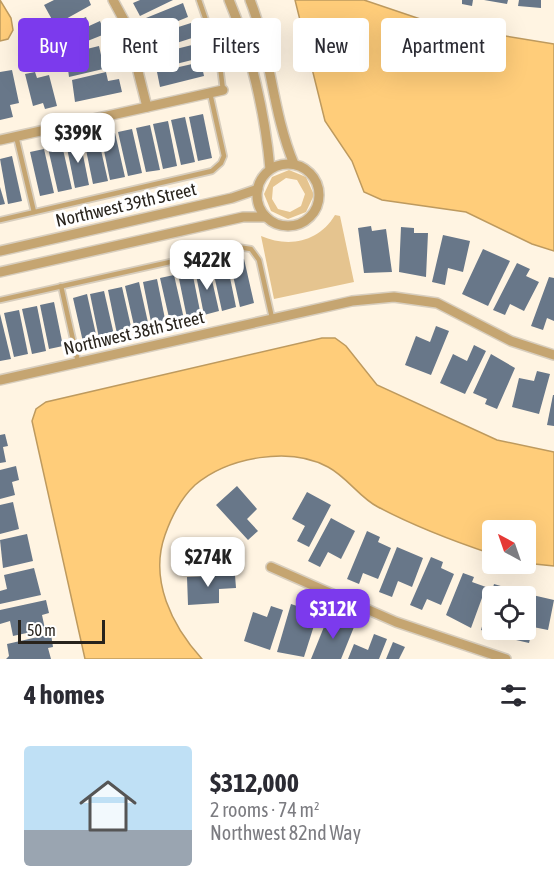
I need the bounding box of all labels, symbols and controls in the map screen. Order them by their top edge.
chip: Buy [18,18,89,72]
chip: Rent [101,18,179,72]
chip: Filters [191,18,281,72]
chip: New [293,18,369,72]
chip: Apartment [381,18,506,72]
pin: $399K [36,113,120,164]
text: $399K [55,121,101,144]
street label: Northwest 39th Street [54,178,198,231]
pin: $422K [165,240,249,291]
text: $422K [184,248,230,271]
street label: Northwest 38th Street [62,306,206,359]
north arrow [482,520,536,574]
map controls [482,520,536,640]
pin: $274K [166,537,250,588]
text: $274K [185,545,231,568]
button: locate [482,586,536,640]
pin: $312K [291,589,375,640]
text: $312K [310,597,356,620]
scale bar [18,617,105,644]
text: 50 m [27,621,56,639]
icon: filters [497,679,530,712]
text: 4 homes [24,680,104,710]
text: $312,000 [210,768,299,798]
icon: home [72,770,144,842]
text: 2 rooms · 74 m² [210,798,320,821]
text: Northwest 82nd Way [210,821,361,844]

